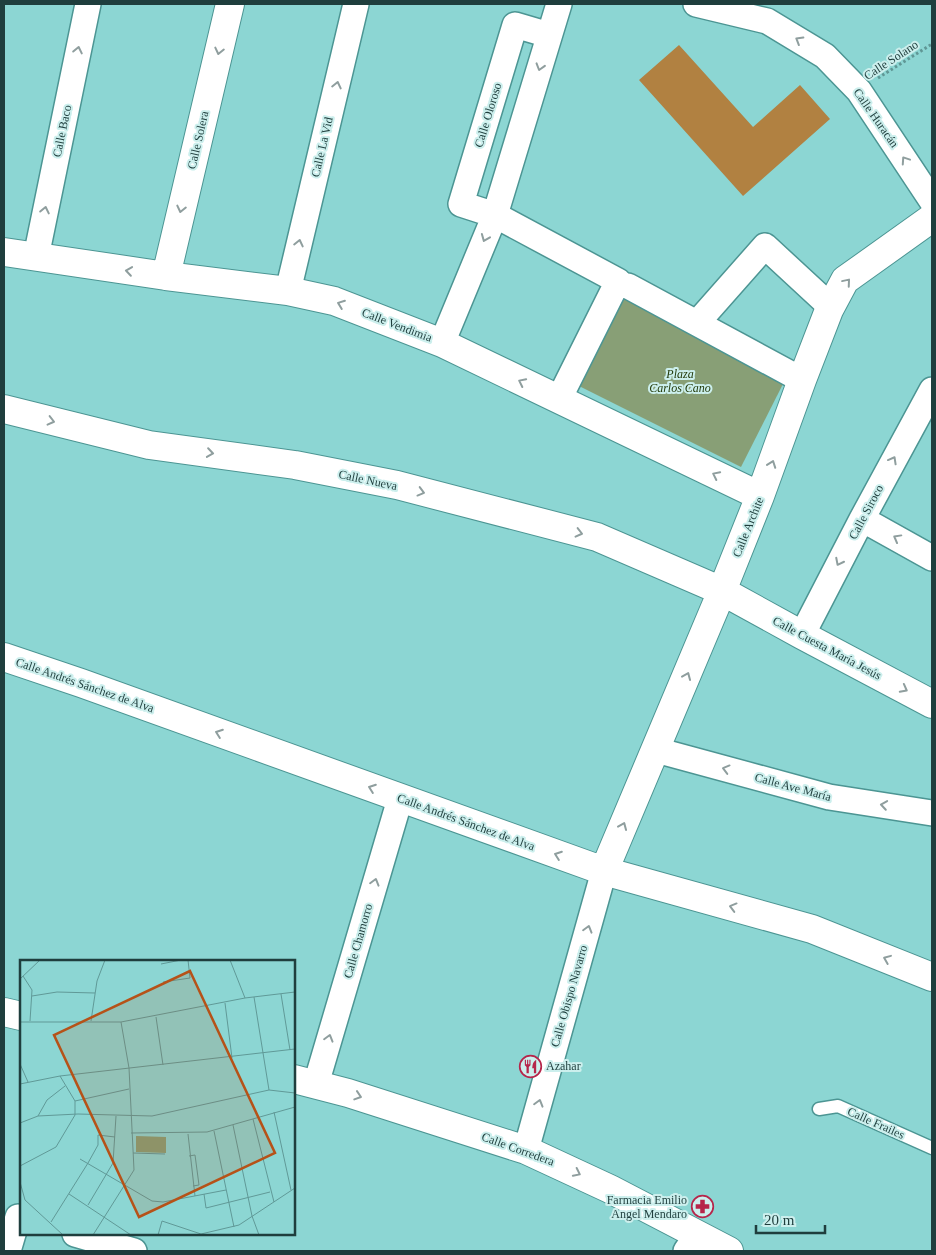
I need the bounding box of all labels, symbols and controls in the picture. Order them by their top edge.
one-way arrow [795,37,804,46]
street label: Calle Solano [861,37,921,83]
one-way arrow [72,46,83,55]
one-way arrow [214,47,225,56]
one-way arrow [535,62,545,71]
one-way arrow [331,81,342,90]
street label: Calle Oloroso [472,81,504,149]
street label: Calle Huracán [850,86,902,150]
street label: Calle Baco [50,104,74,158]
street label: Calle Solera [185,109,212,170]
street label: Calle La Vid [308,116,336,178]
one-way arrow [902,156,911,166]
one-way arrow [40,205,50,214]
one-way arrow [176,205,187,214]
one-way arrow [481,234,491,242]
one-way arrow [294,240,304,248]
one-way arrow [125,266,133,276]
one-way arrow [841,278,850,287]
one-way arrow [337,299,346,310]
street label: Calle Vendimia [360,305,435,345]
park label: Plaza Carlos Cano [649,367,711,395]
one-way arrow [518,377,527,388]
one-way arrow [47,415,56,426]
one-way arrow [206,448,214,458]
one-way arrow [887,457,897,466]
one-way arrow [766,460,776,468]
street label: Calle Nueva [337,467,399,493]
one-way arrow [712,471,721,481]
street label: Calle Siroco [846,482,886,542]
one-way arrow [417,486,426,497]
street label: Calle Archite [730,495,766,559]
one-way arrow [574,527,582,537]
one-way arrow [893,535,902,545]
one-way arrow [835,557,845,566]
street label: Calle Cuesta María Jesús [770,613,884,683]
street label: Calle Andrés Sánchez de Alva [14,655,157,715]
one-way arrow [680,672,691,681]
one-way arrow [898,683,907,693]
one-way arrow [216,729,224,739]
one-way arrow [722,765,730,775]
street label: Calle Ave María [753,770,833,804]
one-way arrow [368,784,377,794]
street label: Calle Andrés Sánchez de Alva [395,791,537,854]
one-way arrow [880,801,888,811]
one-way arrow [617,822,628,831]
one-way arrow [554,850,563,860]
one-way arrow [370,878,380,886]
street label: Calle Chamorro [341,902,375,980]
one-way arrow [730,902,738,912]
one-way arrow [582,926,592,934]
street label: Calle Obispo Navarro [548,943,590,1049]
one-way arrow [883,954,892,965]
inset map [20,960,295,1235]
one-way arrow [324,1034,334,1042]
restaurant icon: Azahar [518,1054,542,1078]
place label: Azahar [546,1059,581,1073]
one-way arrow [353,1090,362,1100]
one-way arrow [533,1098,544,1107]
street label: Calle Frailes [845,1104,907,1142]
street label: Calle Corredera [480,1129,557,1169]
one-way arrow [572,1167,581,1177]
place label: Farmacia Emilio Angel Mendaro [607,1193,687,1221]
pharmacy icon: Farmacia Emilio Angel Mendaro [691,1195,715,1219]
scale bar [756,1202,825,1234]
text: 20 m [764,1212,795,1228]

